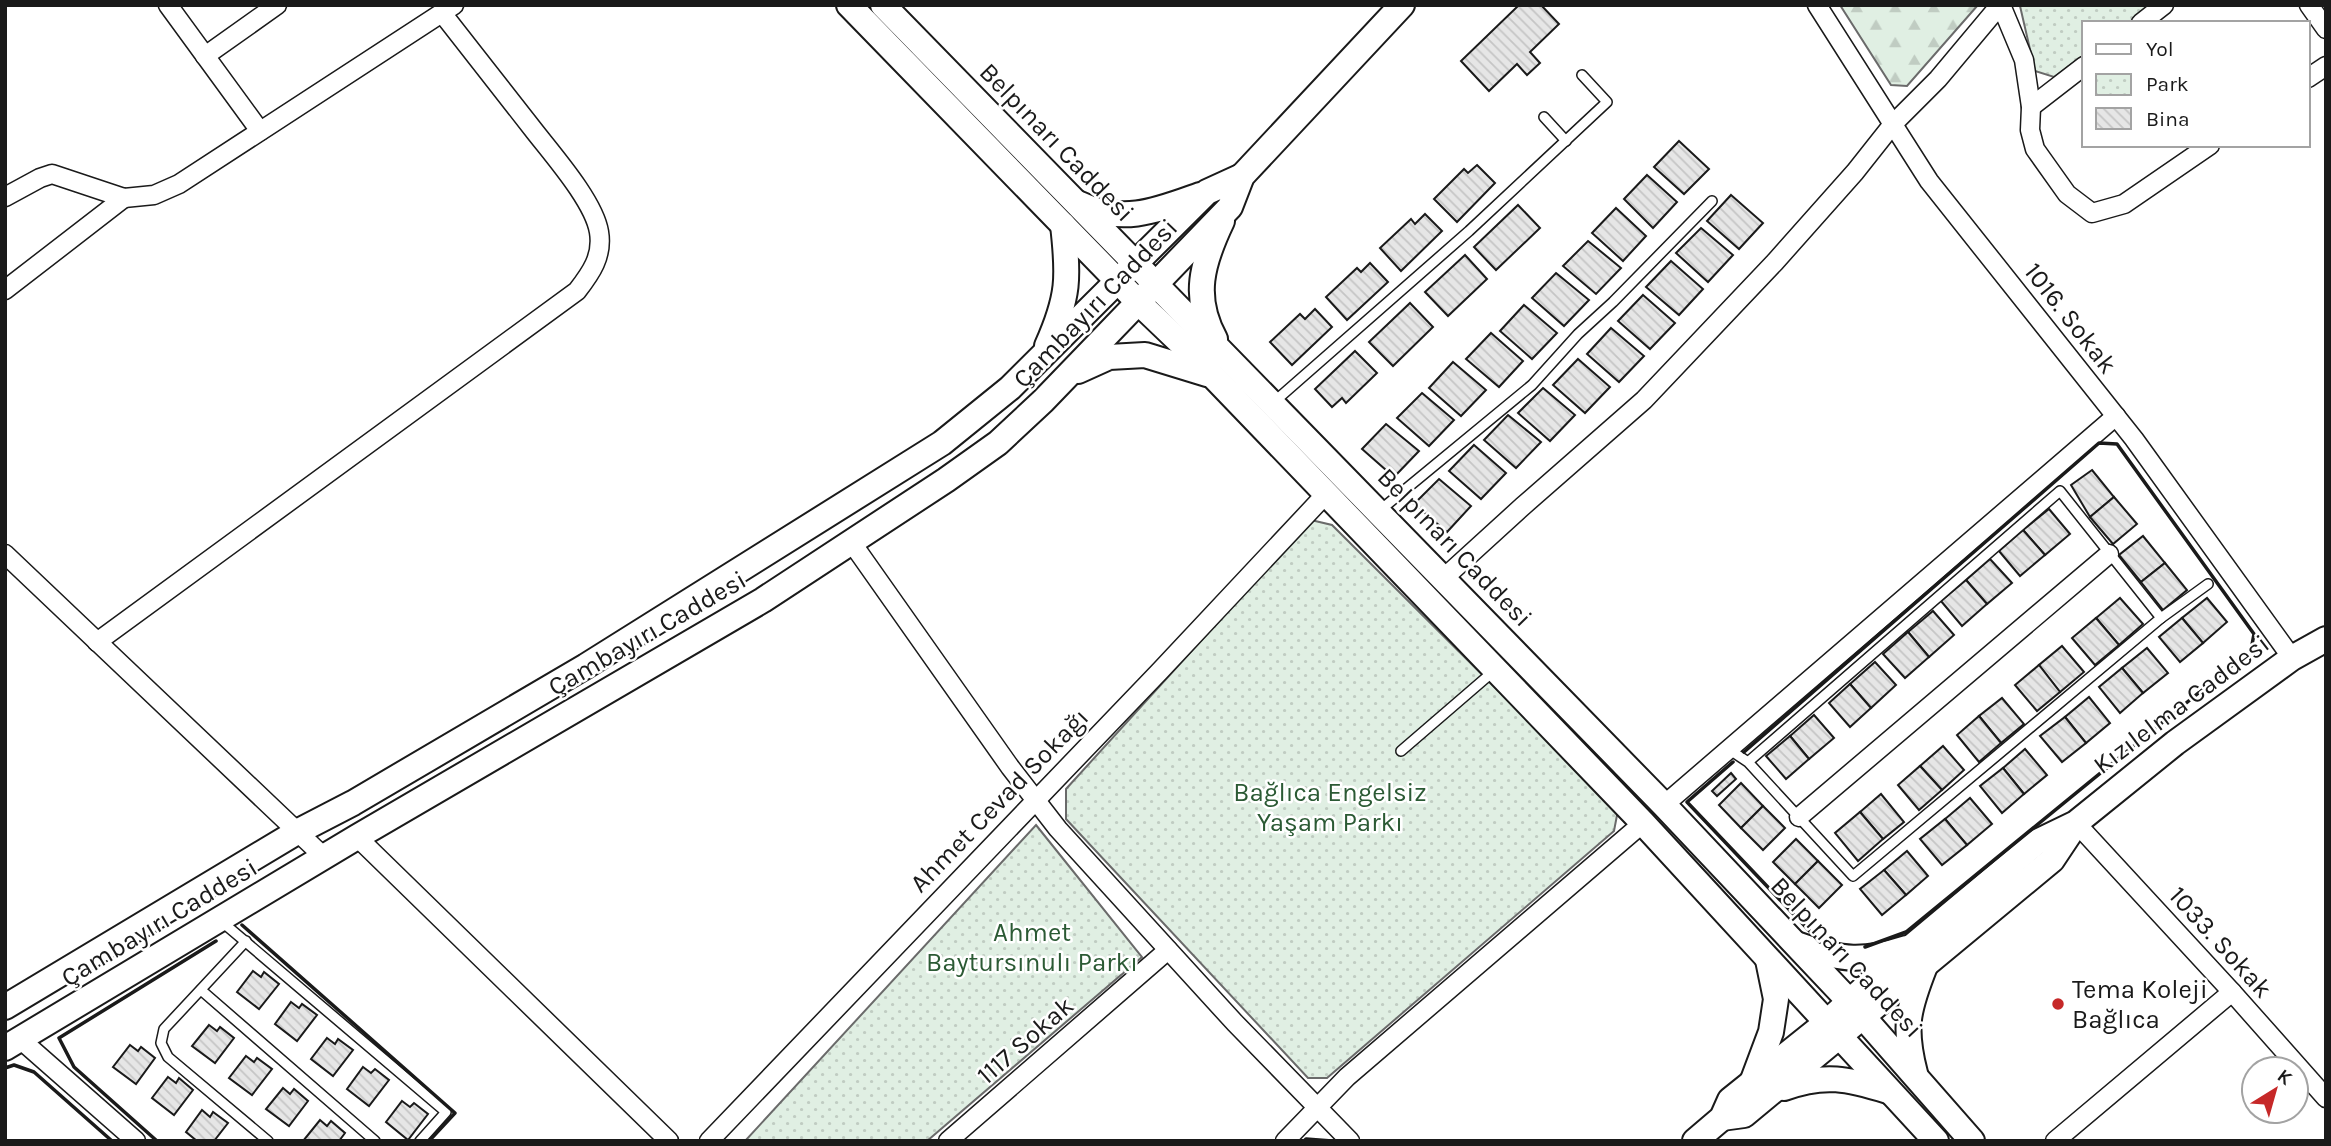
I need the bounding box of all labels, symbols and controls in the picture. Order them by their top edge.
legend [2082,21,2310,147]
text: Yol [2146,37,2174,61]
street label: Belpınarı Caddesi [973,56,1140,228]
text: Park [2146,72,2189,96]
text: Bina [2146,107,2190,131]
street label: Çambayırı Caddesi [1007,212,1184,394]
street label: 1016. Sokak [2018,257,2123,380]
street label: Belpınarı Caddesi [1371,461,1538,633]
street label: Çambayırı Caddesi [543,564,752,703]
street label: Kızılelma Caddesi [2087,628,2275,781]
street label: Ahmet Cevad Sokağı [904,702,1095,899]
park label: Bağlıca Engelsiz Yaşam Parkı [1233,777,1427,838]
street label: Çambayırı Caddesi [56,852,263,993]
street label: Belpınarı Caddesi [1764,870,1929,1044]
street label: 1033. Sokak [2163,880,2279,1004]
park label: Ahmet Baytursınulı Parkı [926,917,1138,978]
place label: Tema Koleji Bağlıca [2072,974,2208,1035]
street label: 1117 Sokak [971,990,1080,1091]
marker: Tema Koleji Bağlıca [2050,996,2066,1012]
north arrow [2240,1055,2310,1125]
text: K [2273,1065,2297,1090]

